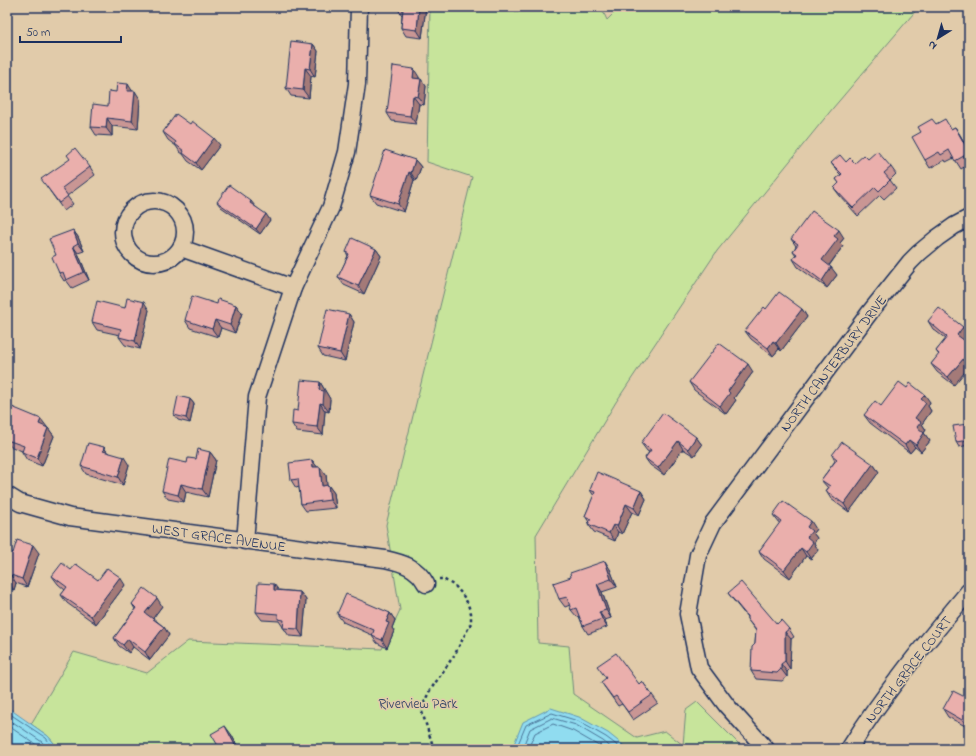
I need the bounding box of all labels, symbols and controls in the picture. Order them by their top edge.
scale bar [20,18,121,44]
north arrow [918,18,958,58]
text: 50 m [26,24,50,42]
text: N [925,37,940,54]
street label: NORTH CANTERBURY DRIVE [776,291,893,437]
street label: WEST GRACE AVENUE [150,519,287,558]
street label: NORTH GRACE COURT [861,612,958,728]
park label: Riverview Park [379,694,458,715]

